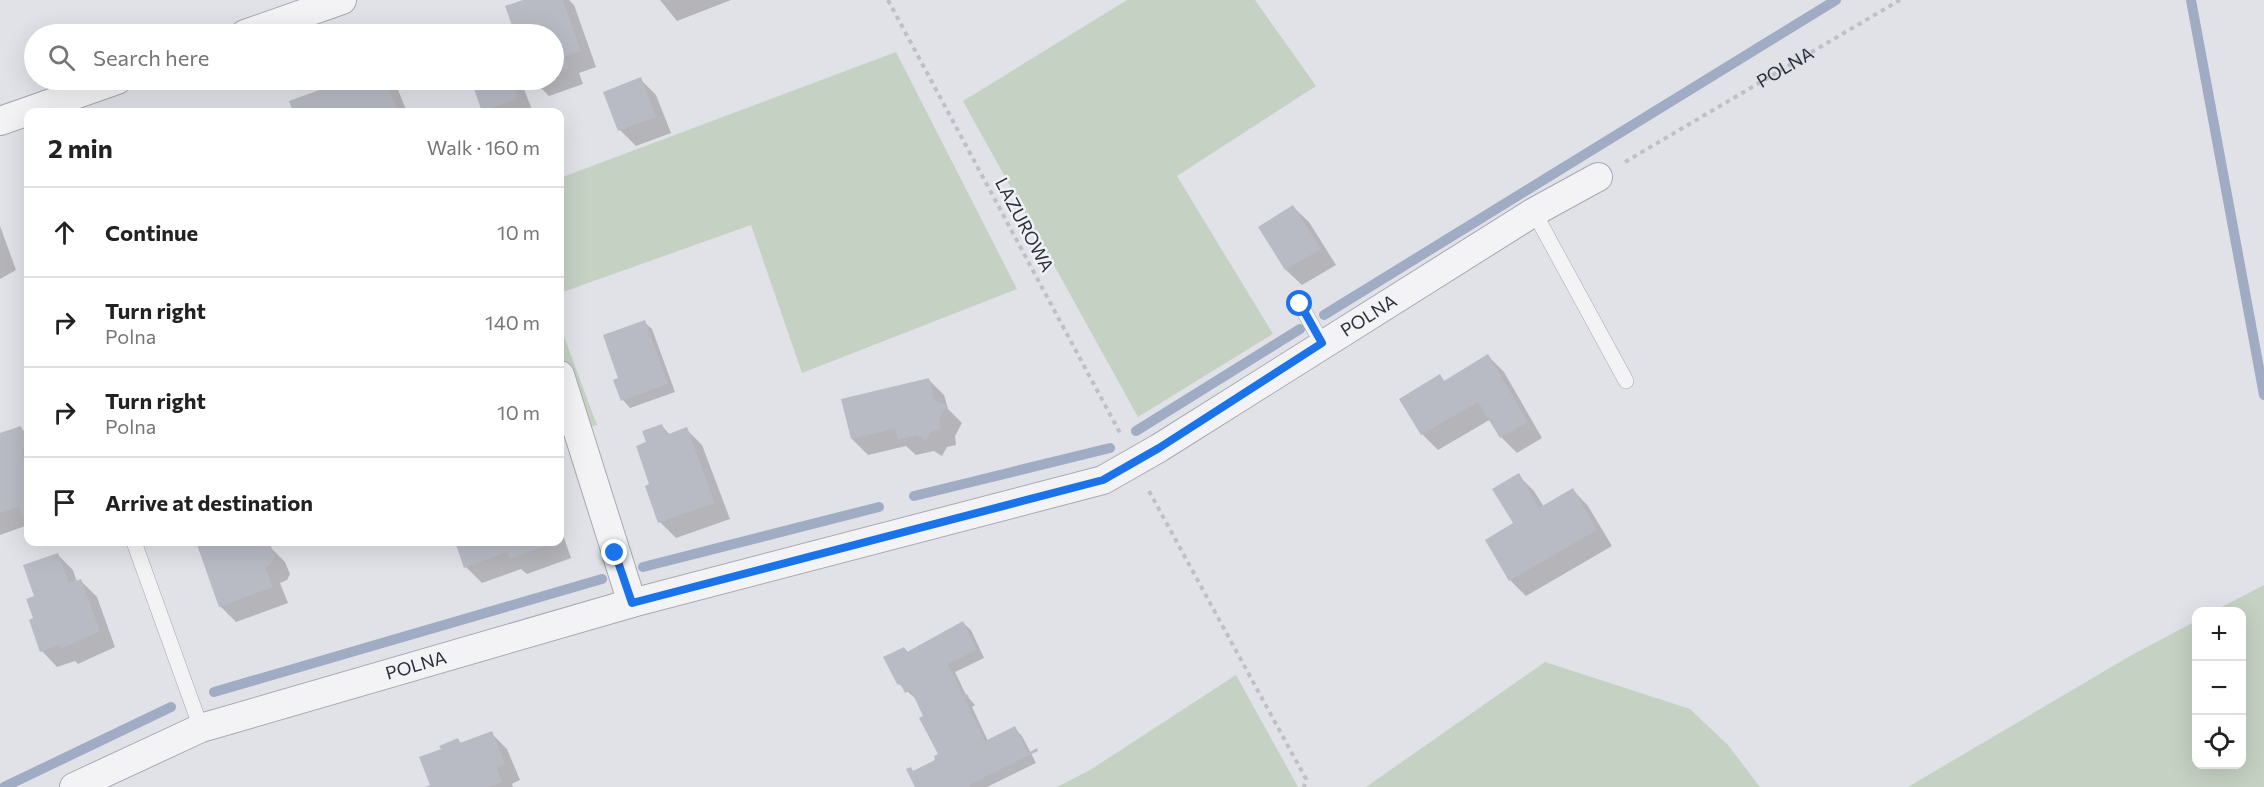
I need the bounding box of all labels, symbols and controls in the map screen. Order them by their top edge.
search box [24,24,564,90]
icon: search [45,41,78,74]
street label: POLNA [1752,41,1817,92]
text: Search here [93,44,209,71]
text: 2 min [48,132,113,163]
text: Walk · 160 m [427,135,540,159]
street label: LAZUROWA [991,174,1059,275]
icon: ahead [48,216,81,249]
text: Continue [105,219,198,246]
text: 10 m [497,220,540,244]
street label: POLNA [1336,289,1401,341]
route start [1286,290,1312,316]
text: Turn right [105,297,206,324]
icon: right [48,306,81,339]
text: 140 m [485,310,540,334]
text: Polna [105,324,156,348]
text: Turn right [105,387,206,414]
icon: right [48,396,81,429]
text: 10 m [497,400,540,424]
text: Polna [105,414,156,438]
icon: arrive [48,486,81,519]
text: Arrive at destination [105,489,313,516]
route end [601,539,627,565]
map controls [2192,607,2246,769]
button: + [2192,607,2246,661]
street label: POLNA [383,645,449,684]
button: − [2192,661,2246,715]
button: locate [2192,715,2246,769]

